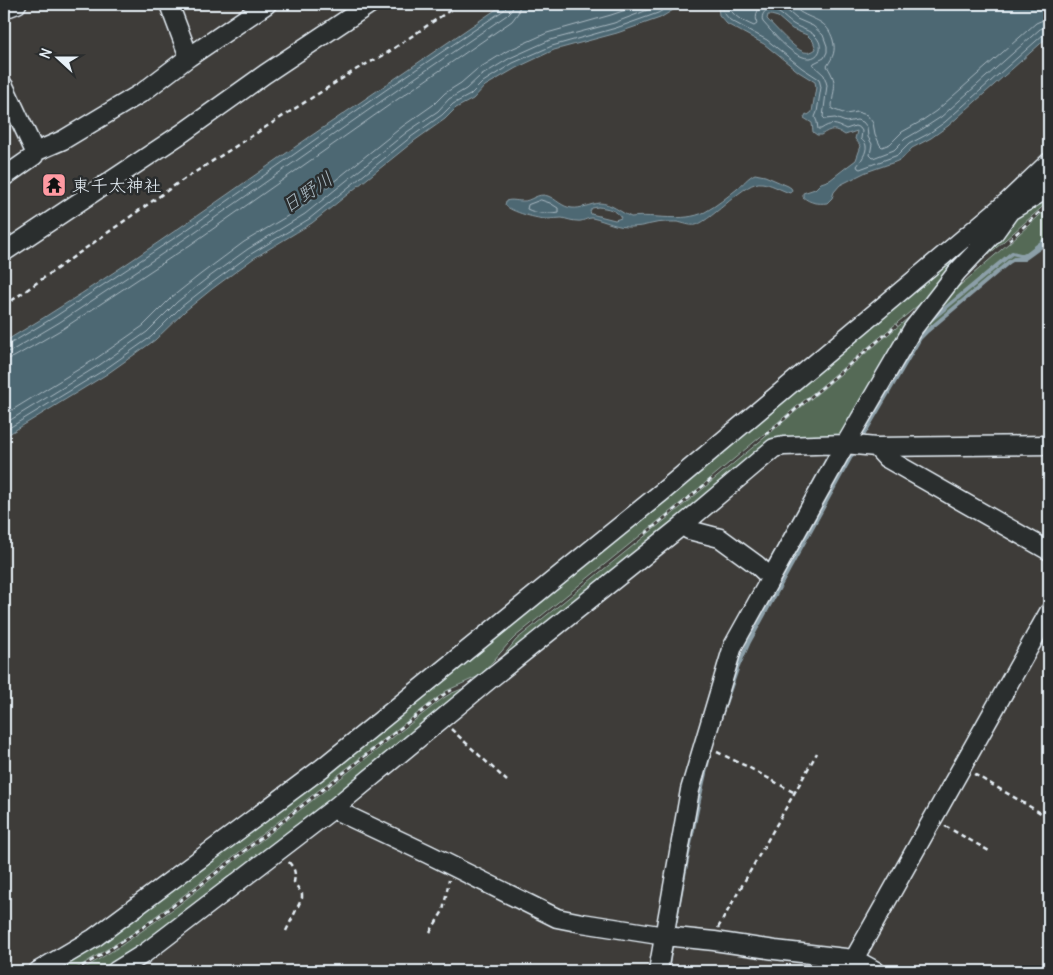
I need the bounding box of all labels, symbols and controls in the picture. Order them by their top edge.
north arrow [32,32,82,82]
text: N [36,46,56,61]
water label: 日野川 [277,166,337,218]
temple icon: 東千太神社 [41,172,67,198]
place label: 東千太神社 [72,174,162,197]

